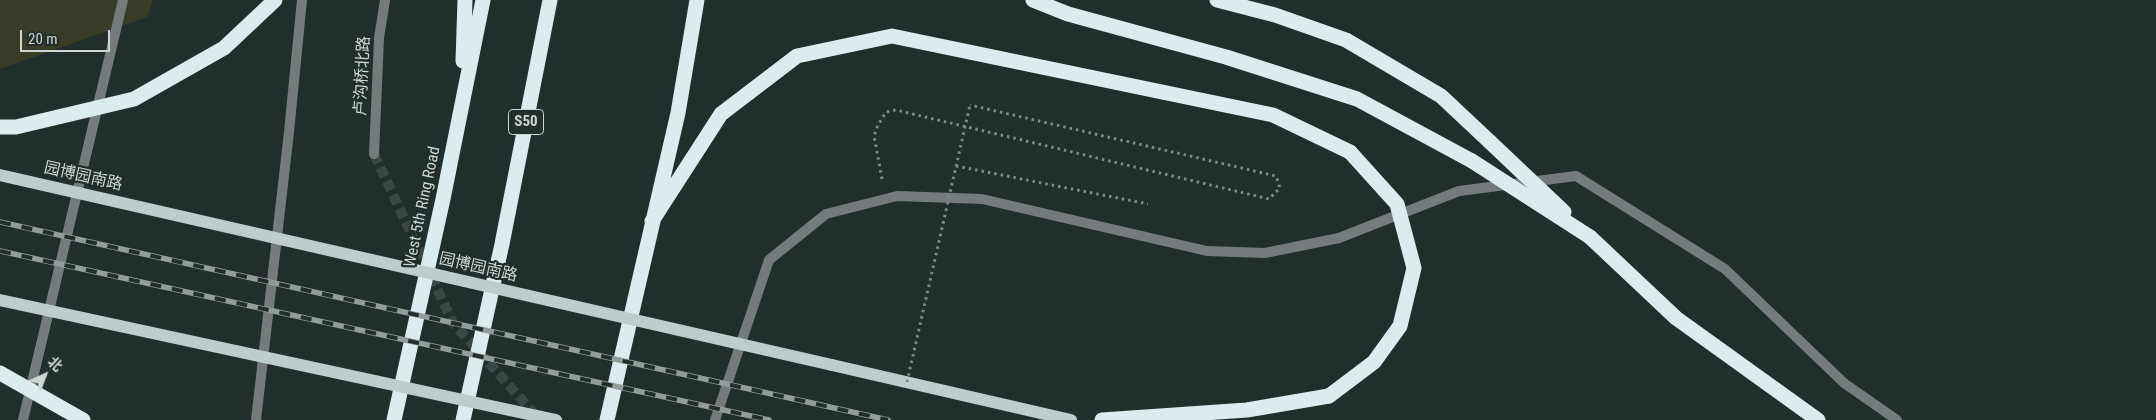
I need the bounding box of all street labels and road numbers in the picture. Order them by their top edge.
street label: 卢沟桥北路 [351,36,375,116]
road number: S50 [508,110,544,134]
street label: West 5th Ring Road [401,145,445,269]
street label: 园博园南路 [42,159,124,195]
street label: 园博园南路 [437,250,519,286]

